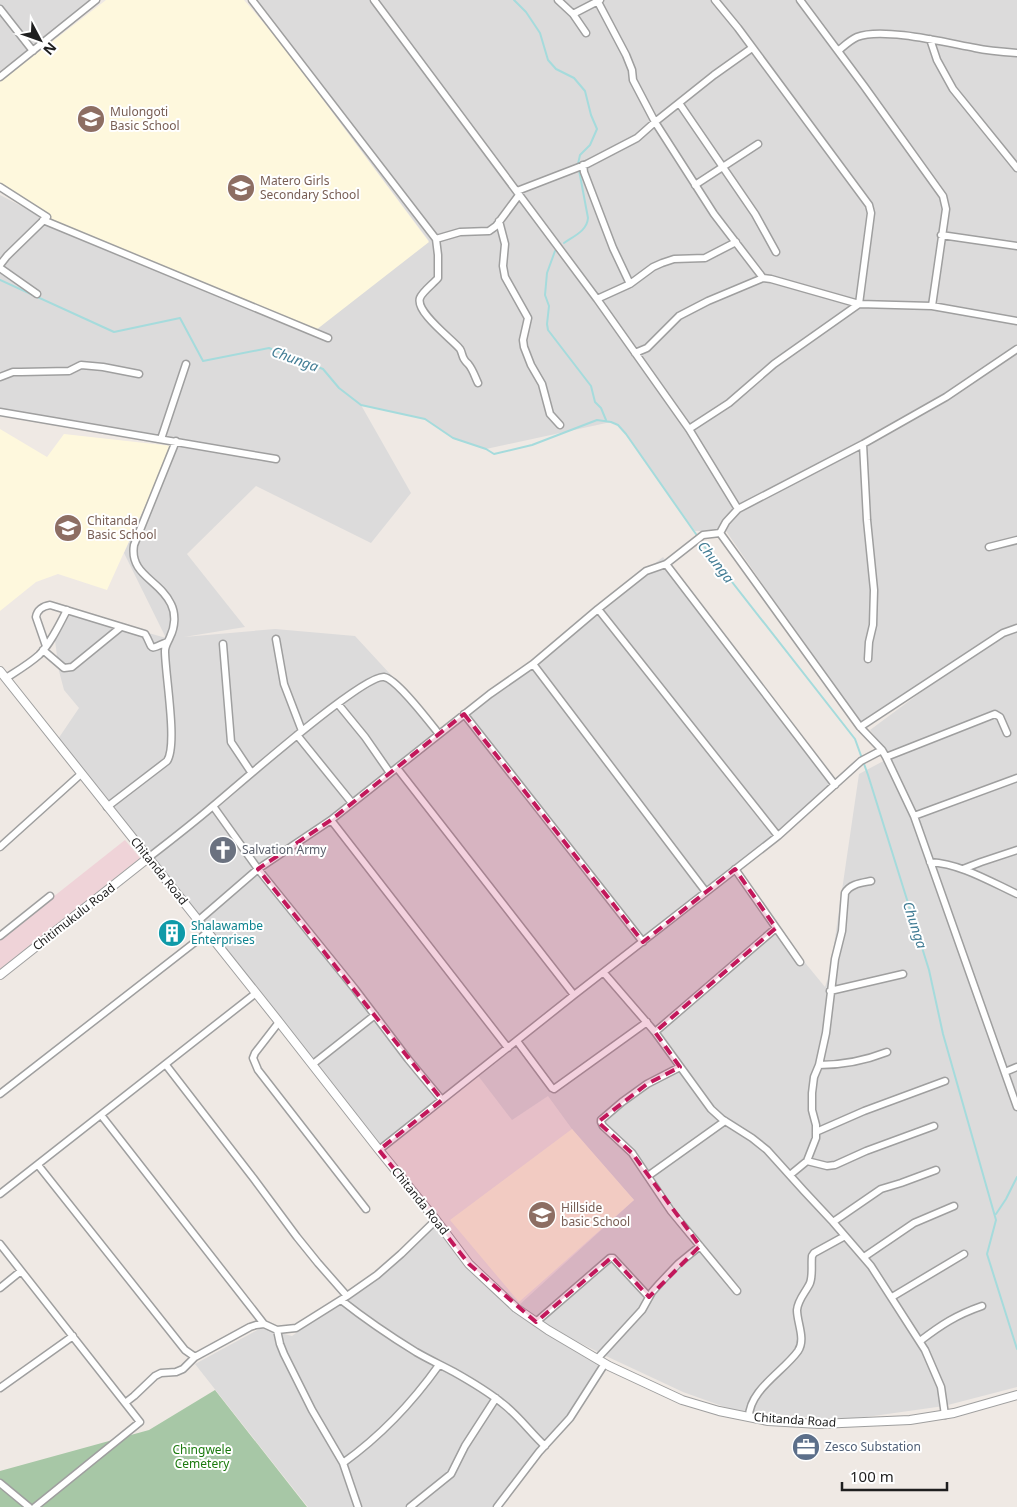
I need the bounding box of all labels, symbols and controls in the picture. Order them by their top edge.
north arrow [15,15,65,65]
text: N [39,38,61,59]
place label: Mulongoti Basic School [110,103,180,134]
school or university icon: Mulongoti Basic School [76,104,106,134]
place label: Matero Girls Secondary School [260,172,359,203]
school or university icon: Matero Girls Secondary School [226,173,256,203]
water label: Chunga [269,341,321,376]
place label: Chitanda Basic School [87,512,157,543]
school or university icon: Chitanda Basic School [53,513,83,543]
water label: Chunga [694,537,739,587]
street label: Chitanda Road [127,833,192,908]
church icon: Salvation Army [208,835,238,865]
place label: Salvation Army [242,841,327,858]
street label: Chitimukulu Road [29,879,119,954]
water label: Chunga [899,899,932,951]
place label: Shalawambe Enterprises [191,917,263,948]
building icon: Shalawambe Enterprises [157,918,187,948]
street label: Chitanda Road [388,1163,453,1238]
place label: Hillside basic School [561,1199,630,1230]
school or university icon: Hillside basic School [527,1200,557,1230]
street label: Chitanda Road [753,1408,837,1431]
office icon: Zesco Substation [791,1432,821,1462]
place label: Zesco Substation [825,1438,921,1455]
park label: Chingwele Cemetery [173,1441,232,1472]
scale bar [842,1460,947,1492]
text: 100 m [850,1466,894,1486]

